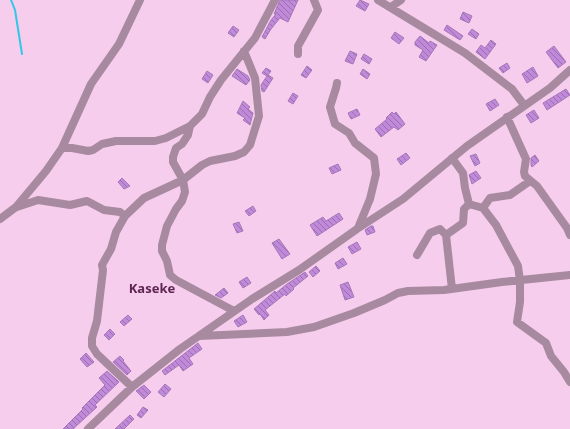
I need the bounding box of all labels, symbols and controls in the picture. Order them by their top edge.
district label: Kaseke [129,279,176,297]

